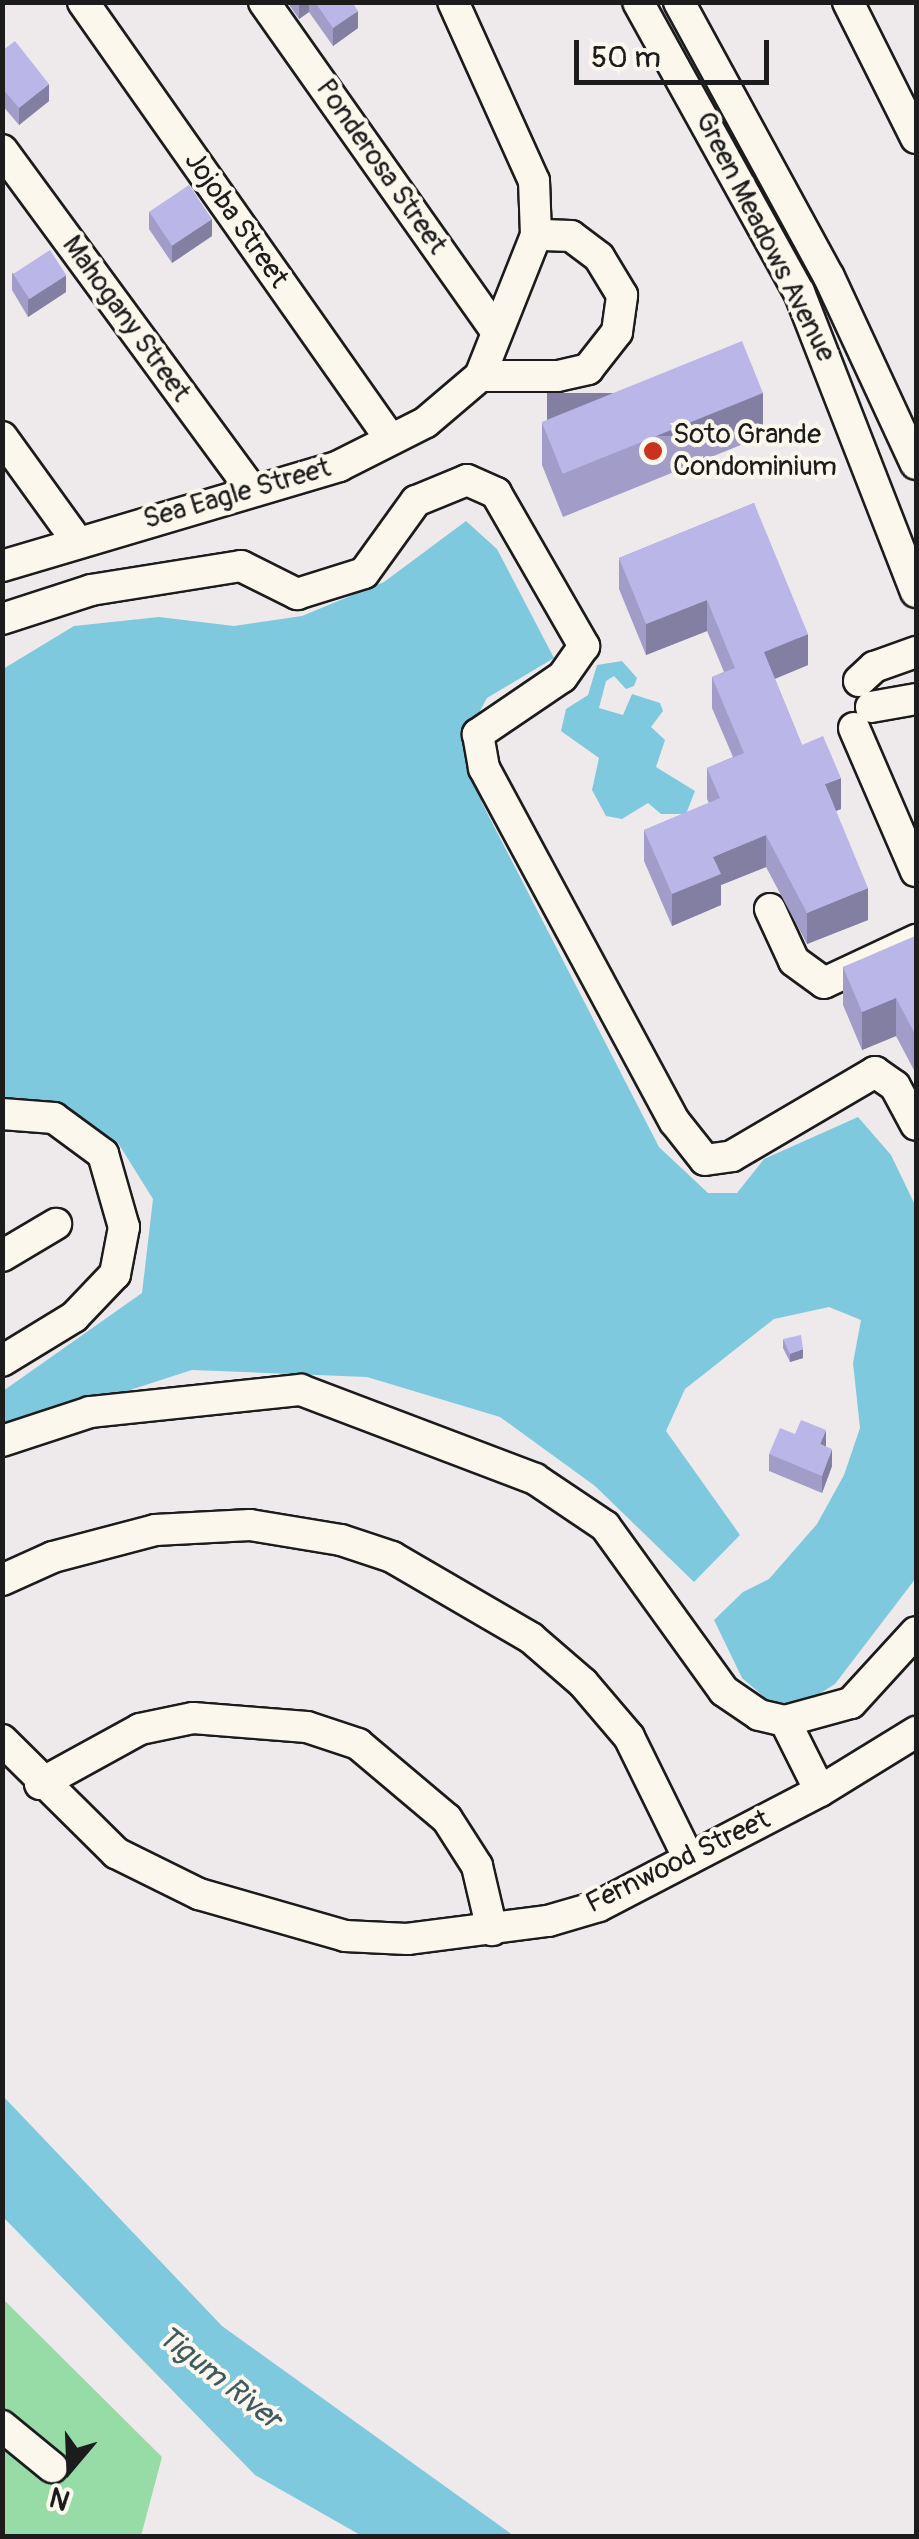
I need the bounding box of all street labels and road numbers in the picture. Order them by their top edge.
street label: Ponderosa Street [308,73,454,261]
street label: Green Meadows Avenue [688,107,842,367]
street label: Jojoba Street [177,145,295,295]
street label: Mahogany Street [55,229,197,409]
street label: Sea Eagle Street [139,451,335,537]
street label: Fernwood Street [581,1803,775,1921]

